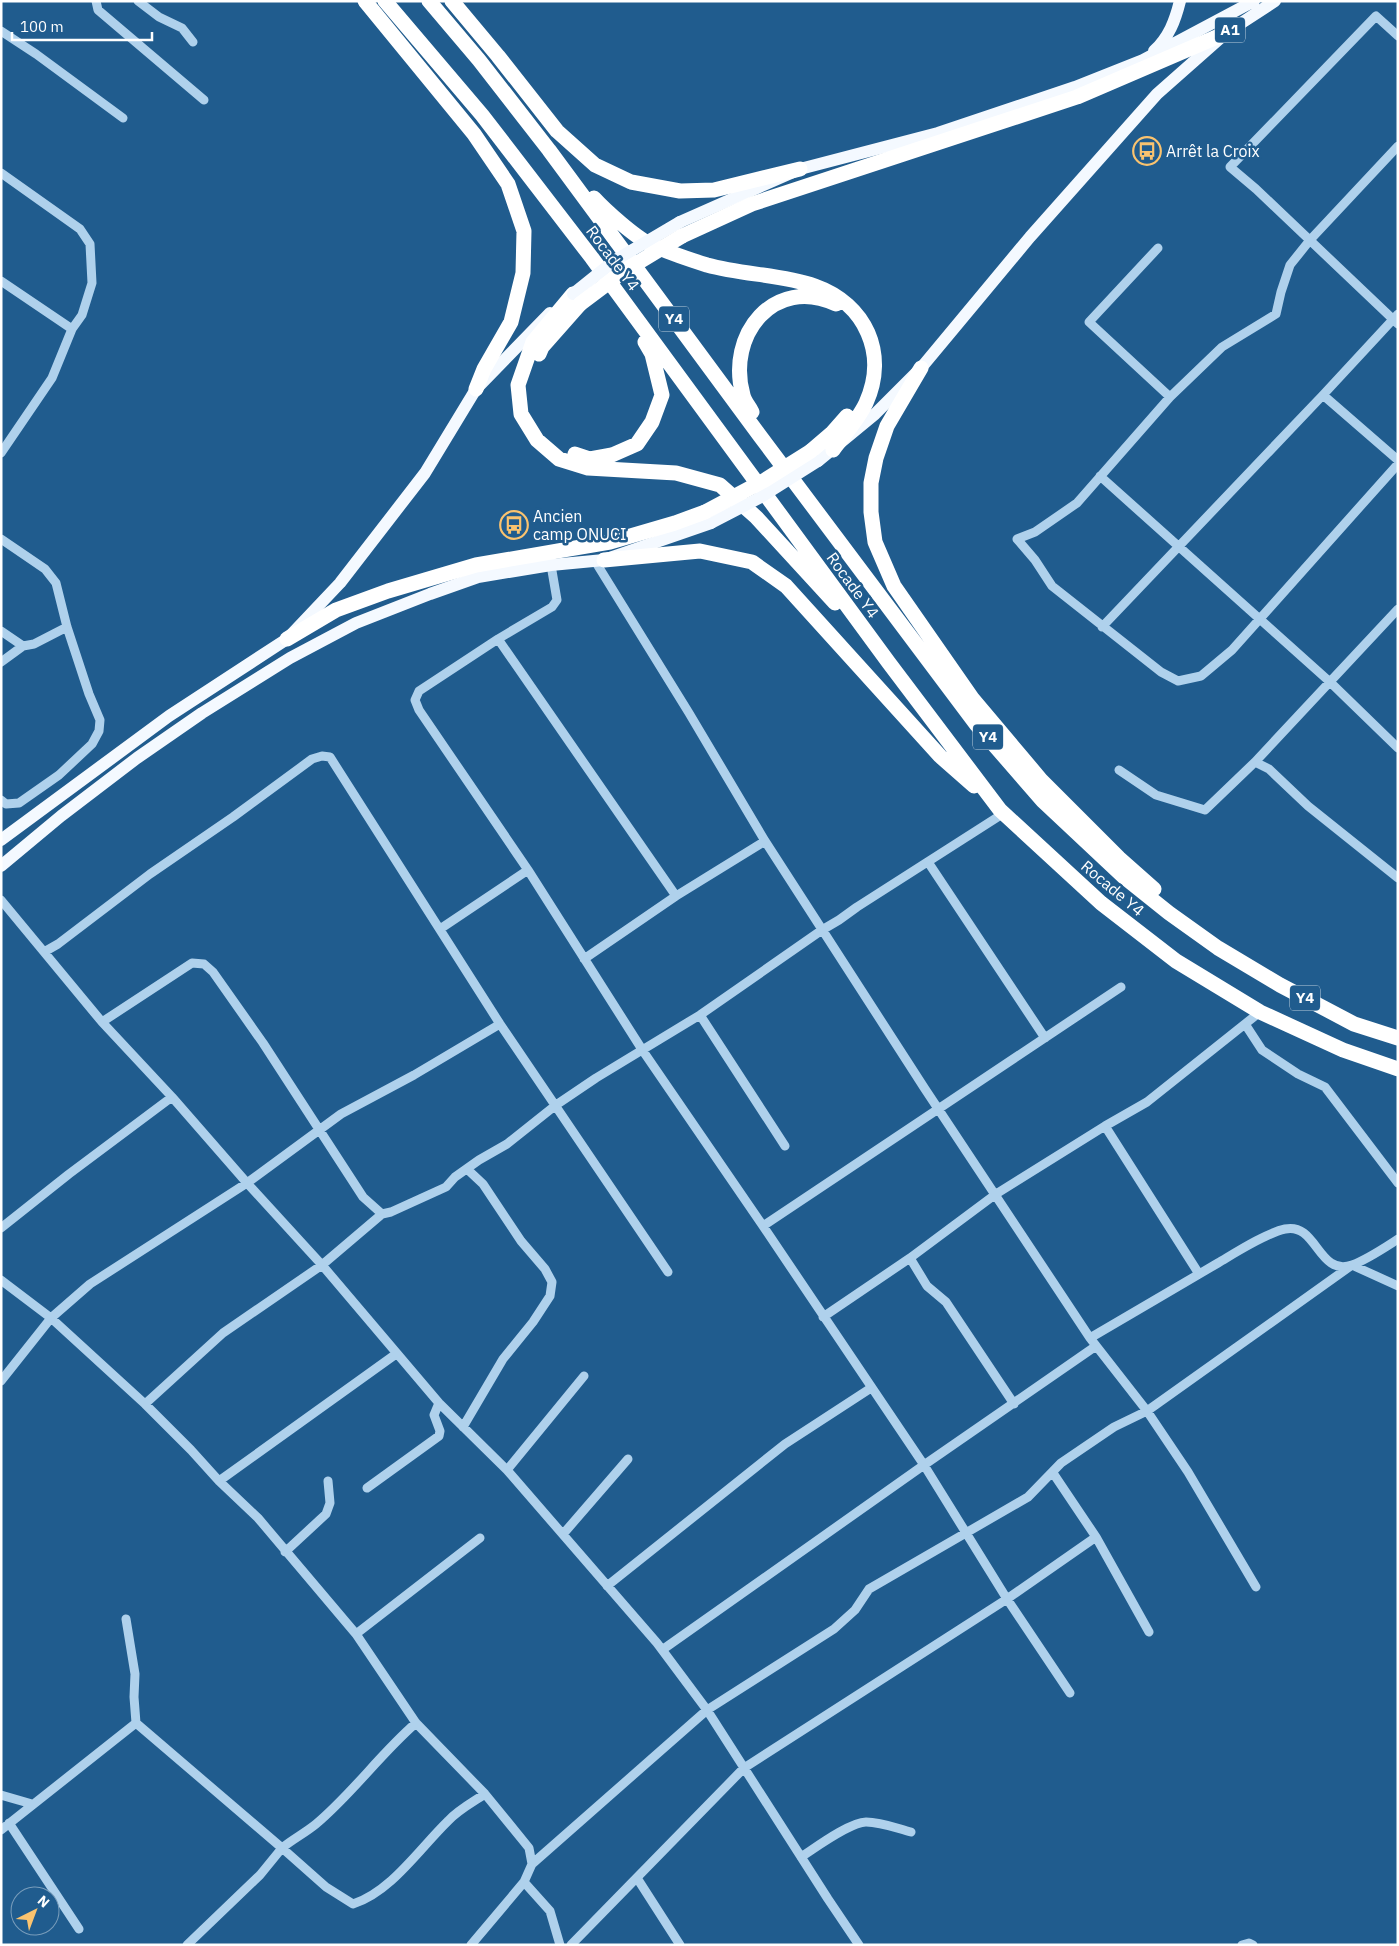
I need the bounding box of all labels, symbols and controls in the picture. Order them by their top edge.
scale bar [12,10,152,42]
text: 100 m [20,17,64,36]
road number: A1 [1215,18,1245,42]
bus stop icon: Arrêt la Croix [1132,136,1162,166]
place label: Arrêt la Croix [1166,141,1260,161]
street label: Rocade Y4 [582,221,644,295]
road number: Y4 [659,306,689,332]
place label: Ancien camp ONUCI [533,506,626,544]
bus stop icon: Ancien camp ONUCI [499,510,529,540]
street label: Rocade Y4 [822,548,884,622]
road number: Y4 [973,724,1003,750]
street label: Rocade Y4 [1077,856,1149,920]
road number: Y4 [1290,986,1320,1010]
north arrow [10,1886,60,1936]
text: N [34,1891,53,1911]

